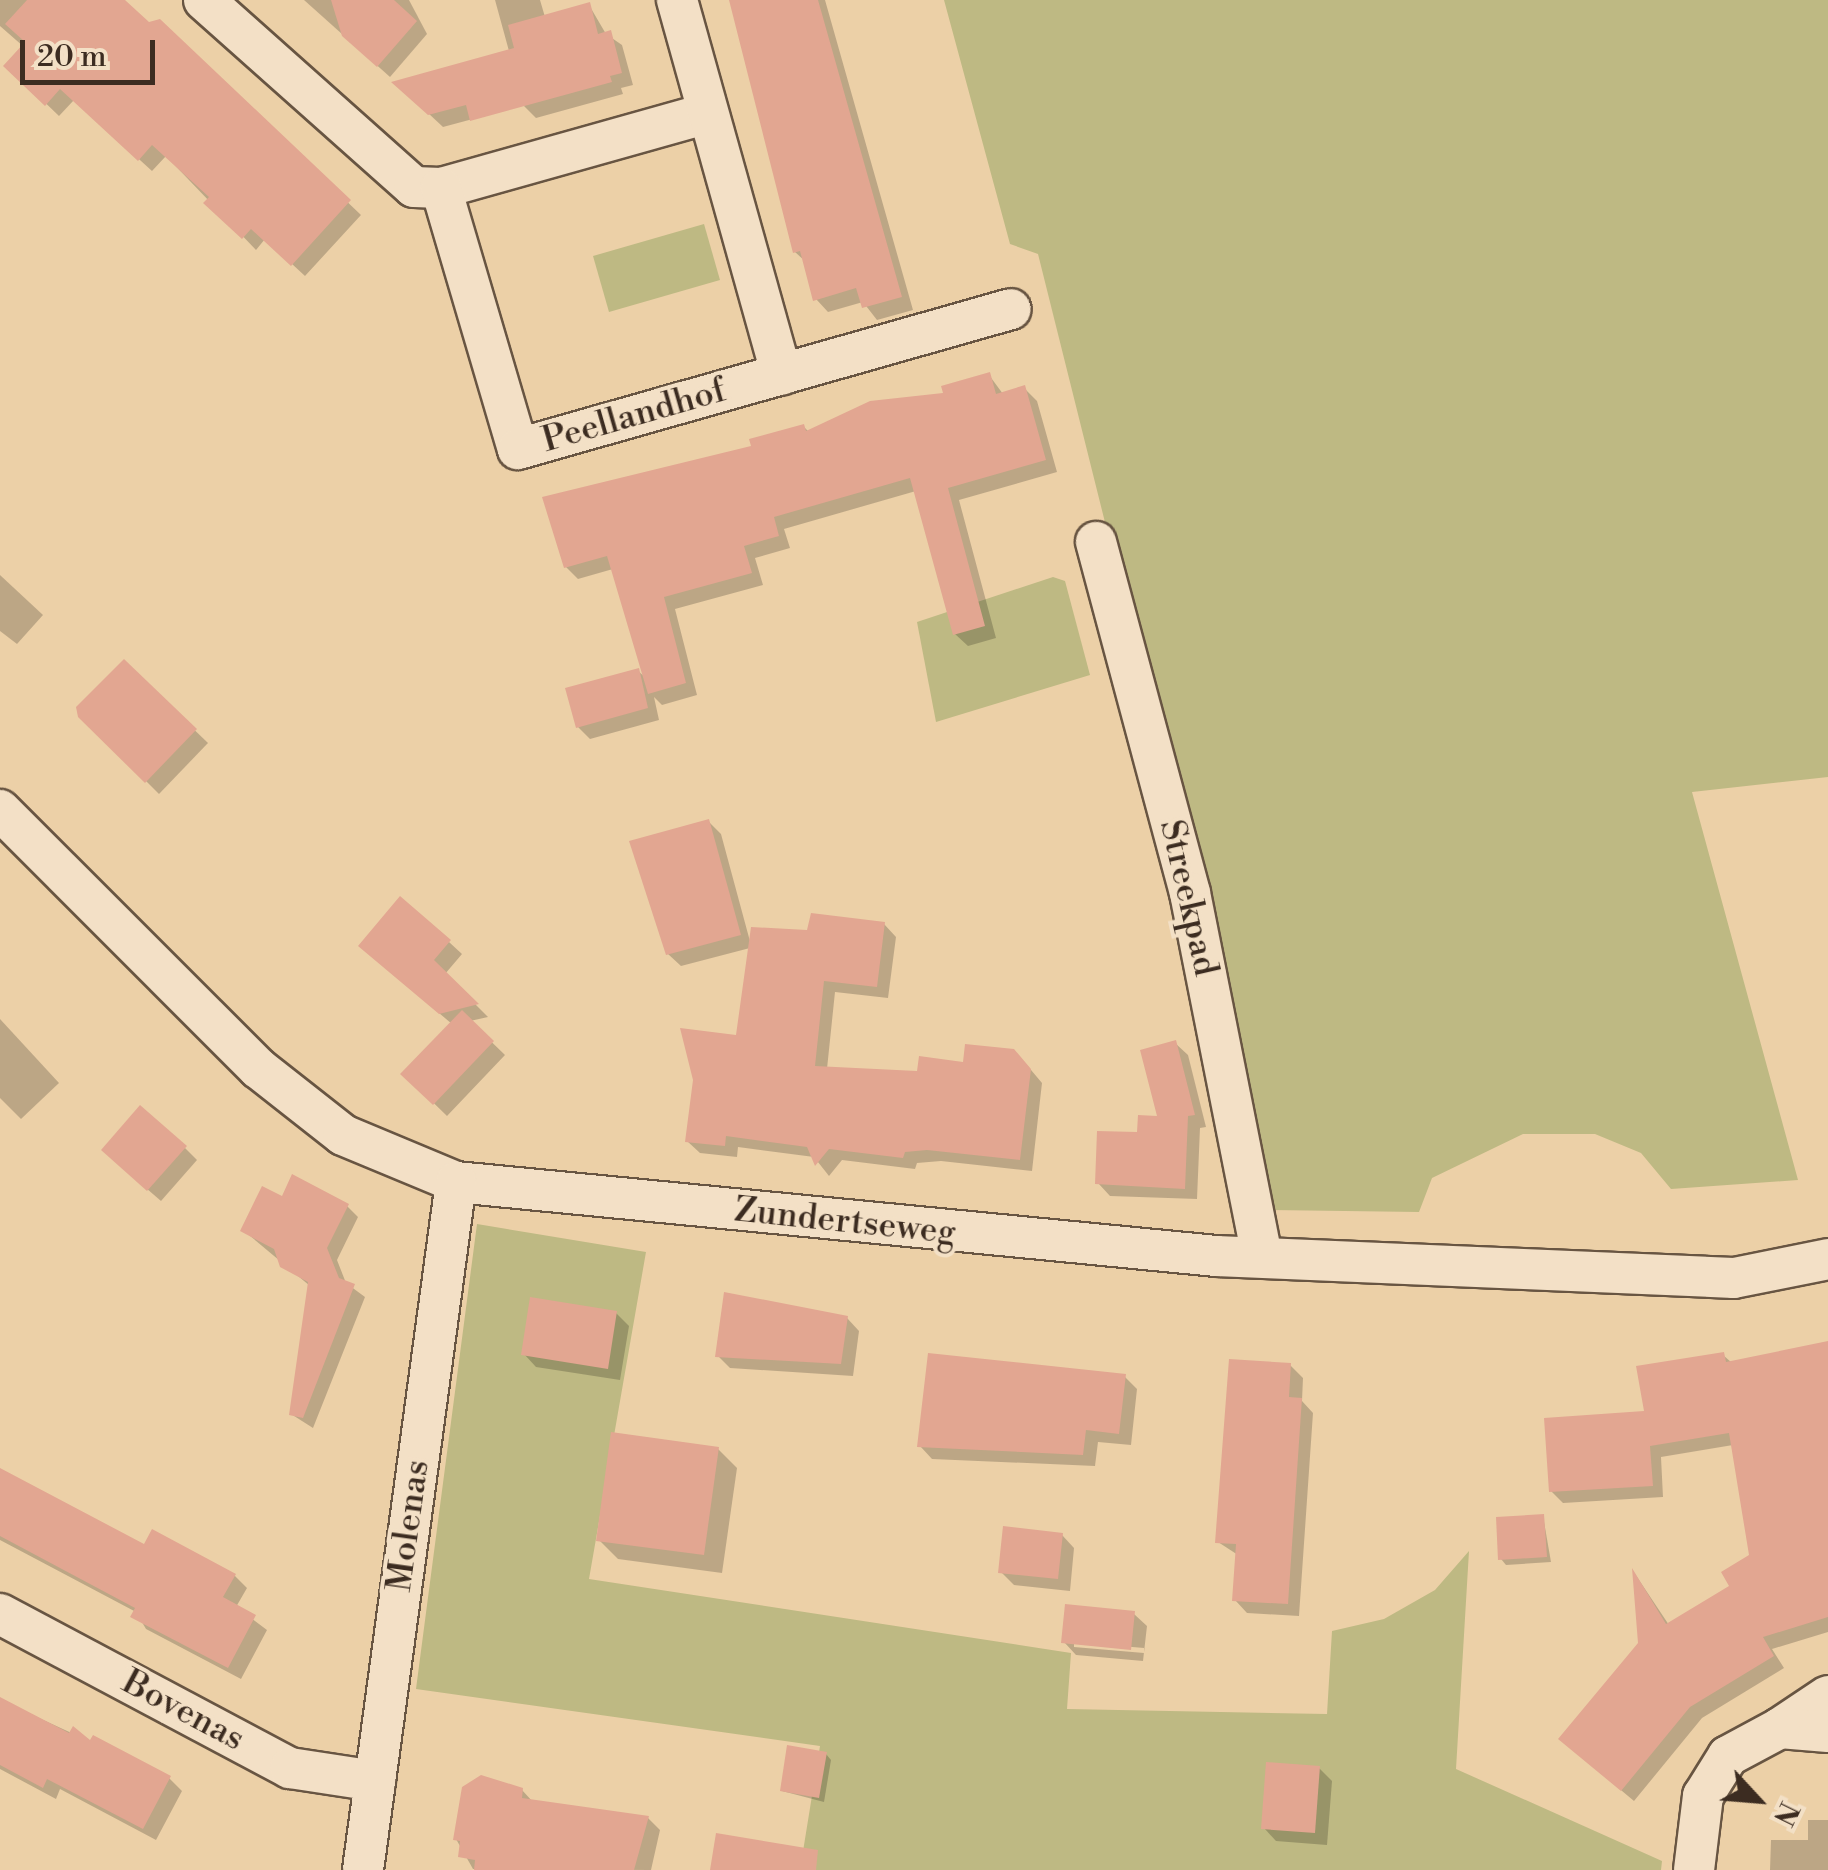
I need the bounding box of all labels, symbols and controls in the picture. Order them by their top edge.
scale bar [25,20,160,82]
text: 20 m [37,38,106,76]
street label: Peellandhof [537,370,731,462]
street label: Streekpad [1150,816,1226,980]
street label: Zundertseweg [732,1189,958,1255]
street label: Molenas [379,1457,439,1595]
street label: Bovenas [115,1661,251,1761]
north arrow [1708,1750,1808,1850]
text: N [1765,1796,1806,1831]

